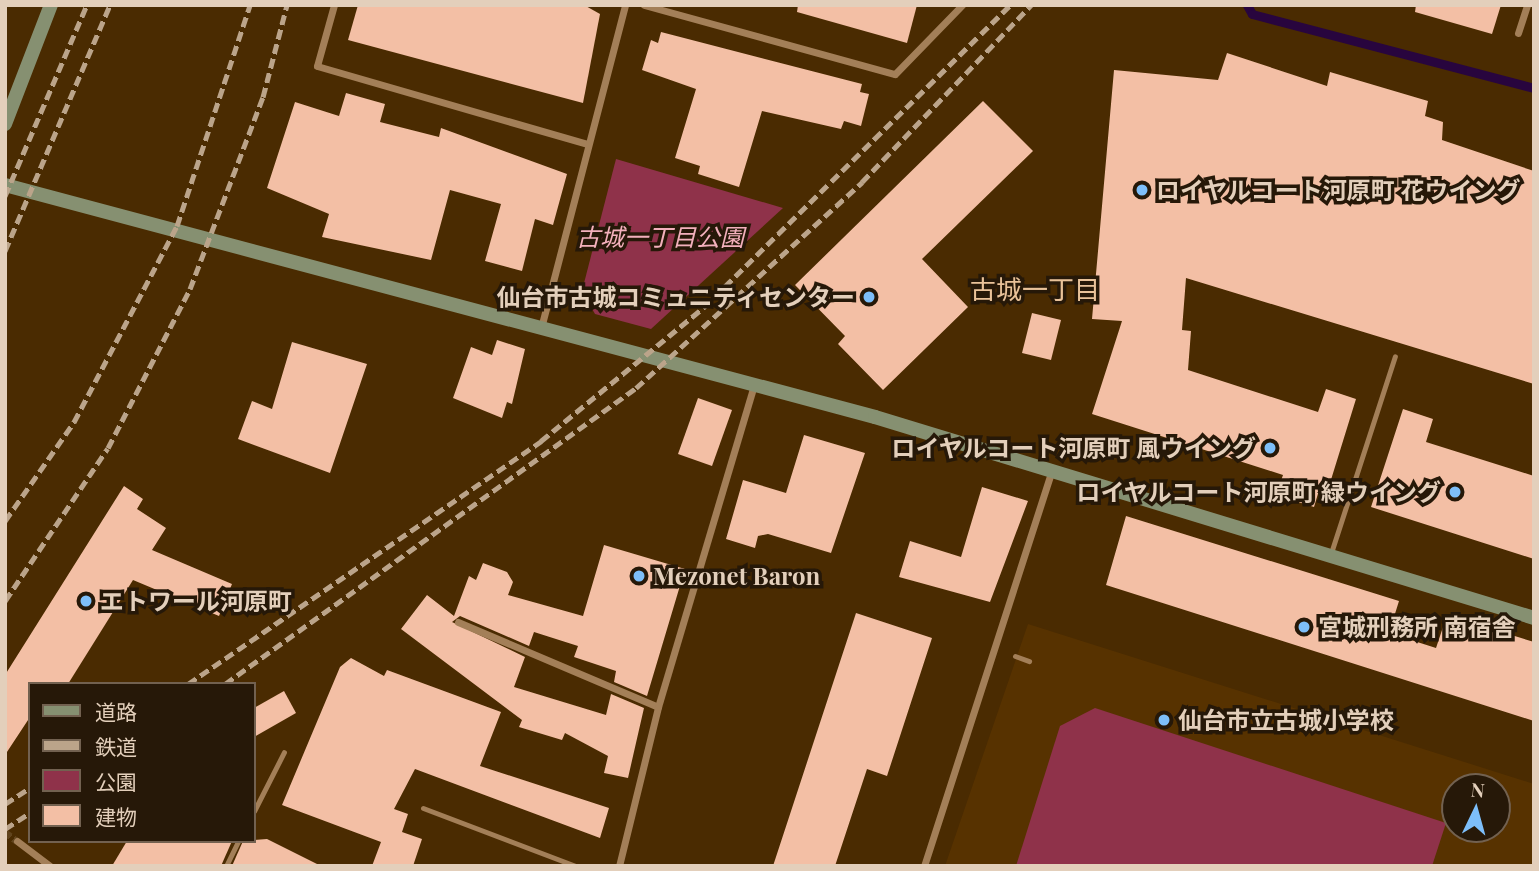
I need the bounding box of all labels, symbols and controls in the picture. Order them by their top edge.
place label: ロイヤルコート河原町 花ウイング [1156,176,1522,204]
marker: ロイヤルコート河原町 花ウイング [1134,182,1150,198]
park label: 古城一丁目公園 [576,223,744,251]
district label: 古城一丁目 [970,273,1100,305]
place label: 仙台市古城コミュニティセンター [495,283,855,311]
marker: 仙台市古城コミュニティセンター [861,289,877,305]
place label: ロイヤルコート河原町 風ウイング [890,434,1256,462]
marker: ロイヤルコート河原町 風ウイング [1262,440,1278,456]
place label: ロイヤルコート河原町 緑ウイング [1075,478,1441,506]
marker: ロイヤルコート河原町 緑ウイング [1447,484,1463,500]
place label: Mezonet Baron [653,562,820,590]
marker: Mezonet Baron [631,568,647,584]
place label: エトワール河原町 [100,587,292,615]
marker: エトワール河原町 [78,593,94,609]
place label: 宮城刑務所 南宿舎 [1318,613,1516,641]
marker: 宮城刑務所 南宿舎 [1296,619,1312,635]
legend [28,682,256,843]
text: 道路 [95,697,137,725]
place label: 仙台市立古城小学校 [1178,706,1394,734]
marker: 仙台市立古城小学校 [1156,712,1172,728]
text: 鉄道 [95,732,137,760]
text: 公園 [95,767,137,795]
north arrow [1441,773,1511,843]
text: N [1470,776,1486,803]
text: 建物 [95,802,137,830]

